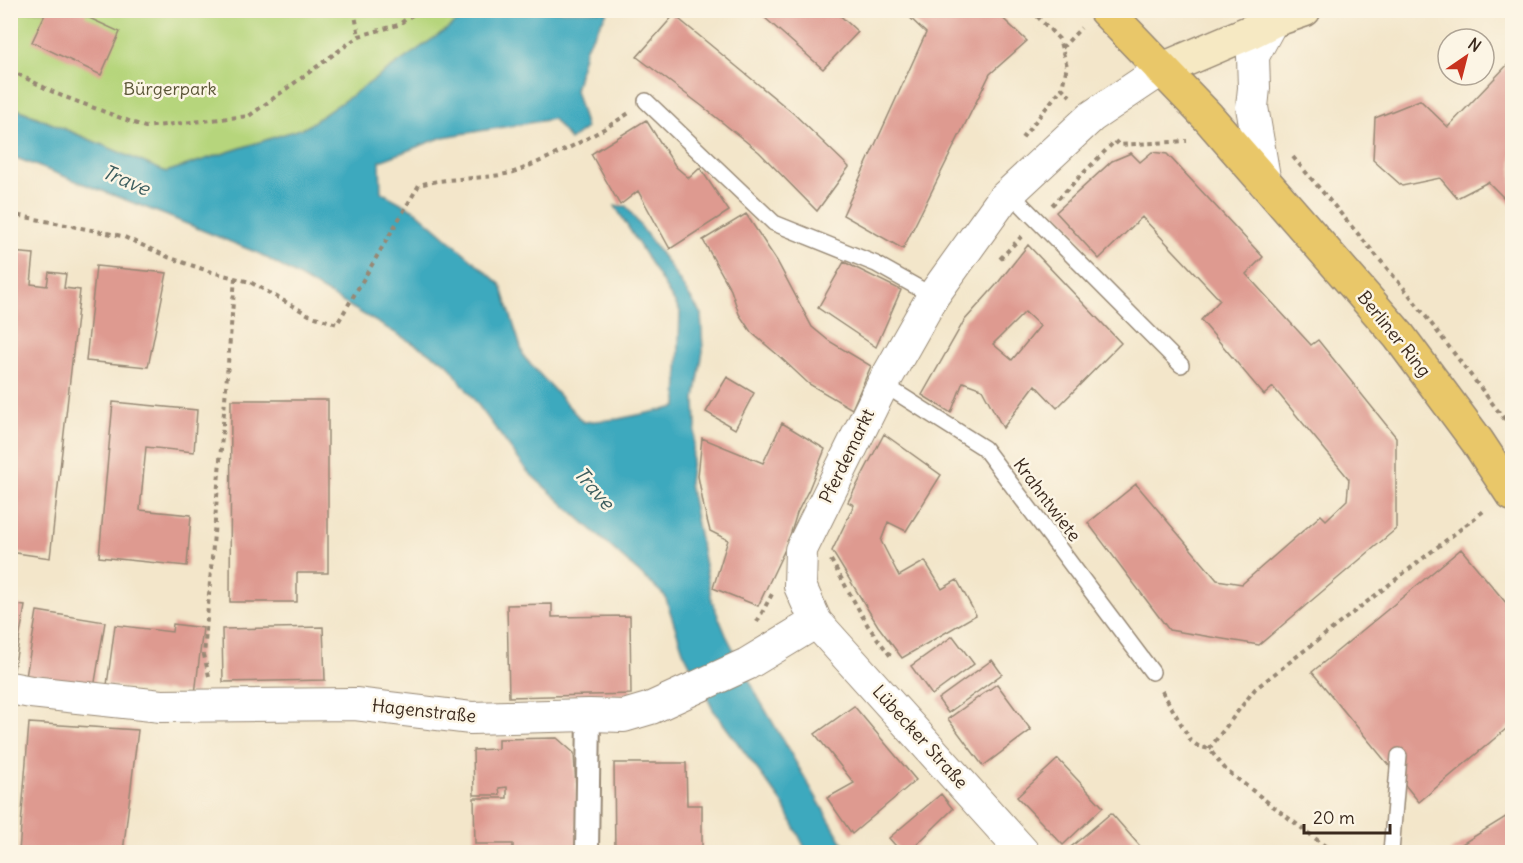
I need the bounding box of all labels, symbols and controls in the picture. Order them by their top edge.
north arrow [1436,27,1496,87]
text: N [1464,33,1485,56]
park label: Bürgerpark [123,77,217,100]
water label: Trave [99,158,155,201]
street label: Berliner Ring [1353,286,1436,382]
street label: Pferdemarkt [814,405,879,507]
street label: Krahntwiete [1009,453,1086,546]
water label: Trave [569,461,621,515]
street label: Lübecker Straße [868,680,973,793]
street label: Hagenstraße [371,694,477,727]
scale bar [1304,797,1390,835]
text: 20 m [1313,806,1355,829]

